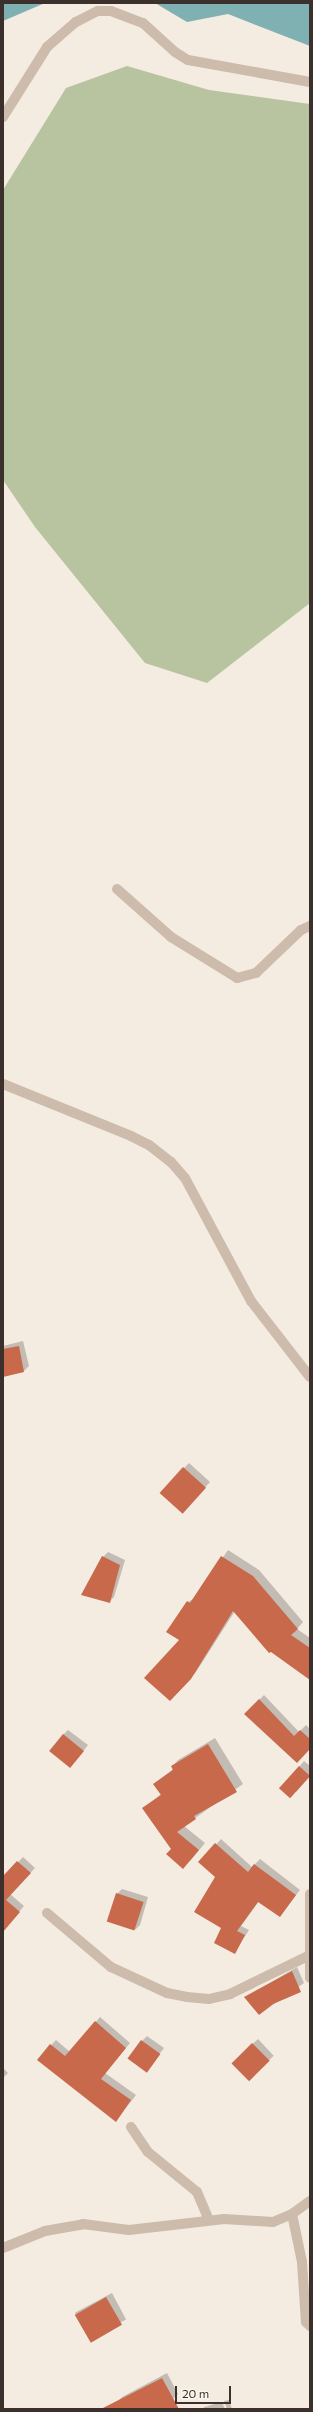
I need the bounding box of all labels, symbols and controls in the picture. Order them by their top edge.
scale bar [177,2378,233,2404]
text: 20 m [182,2386,209,2400]

